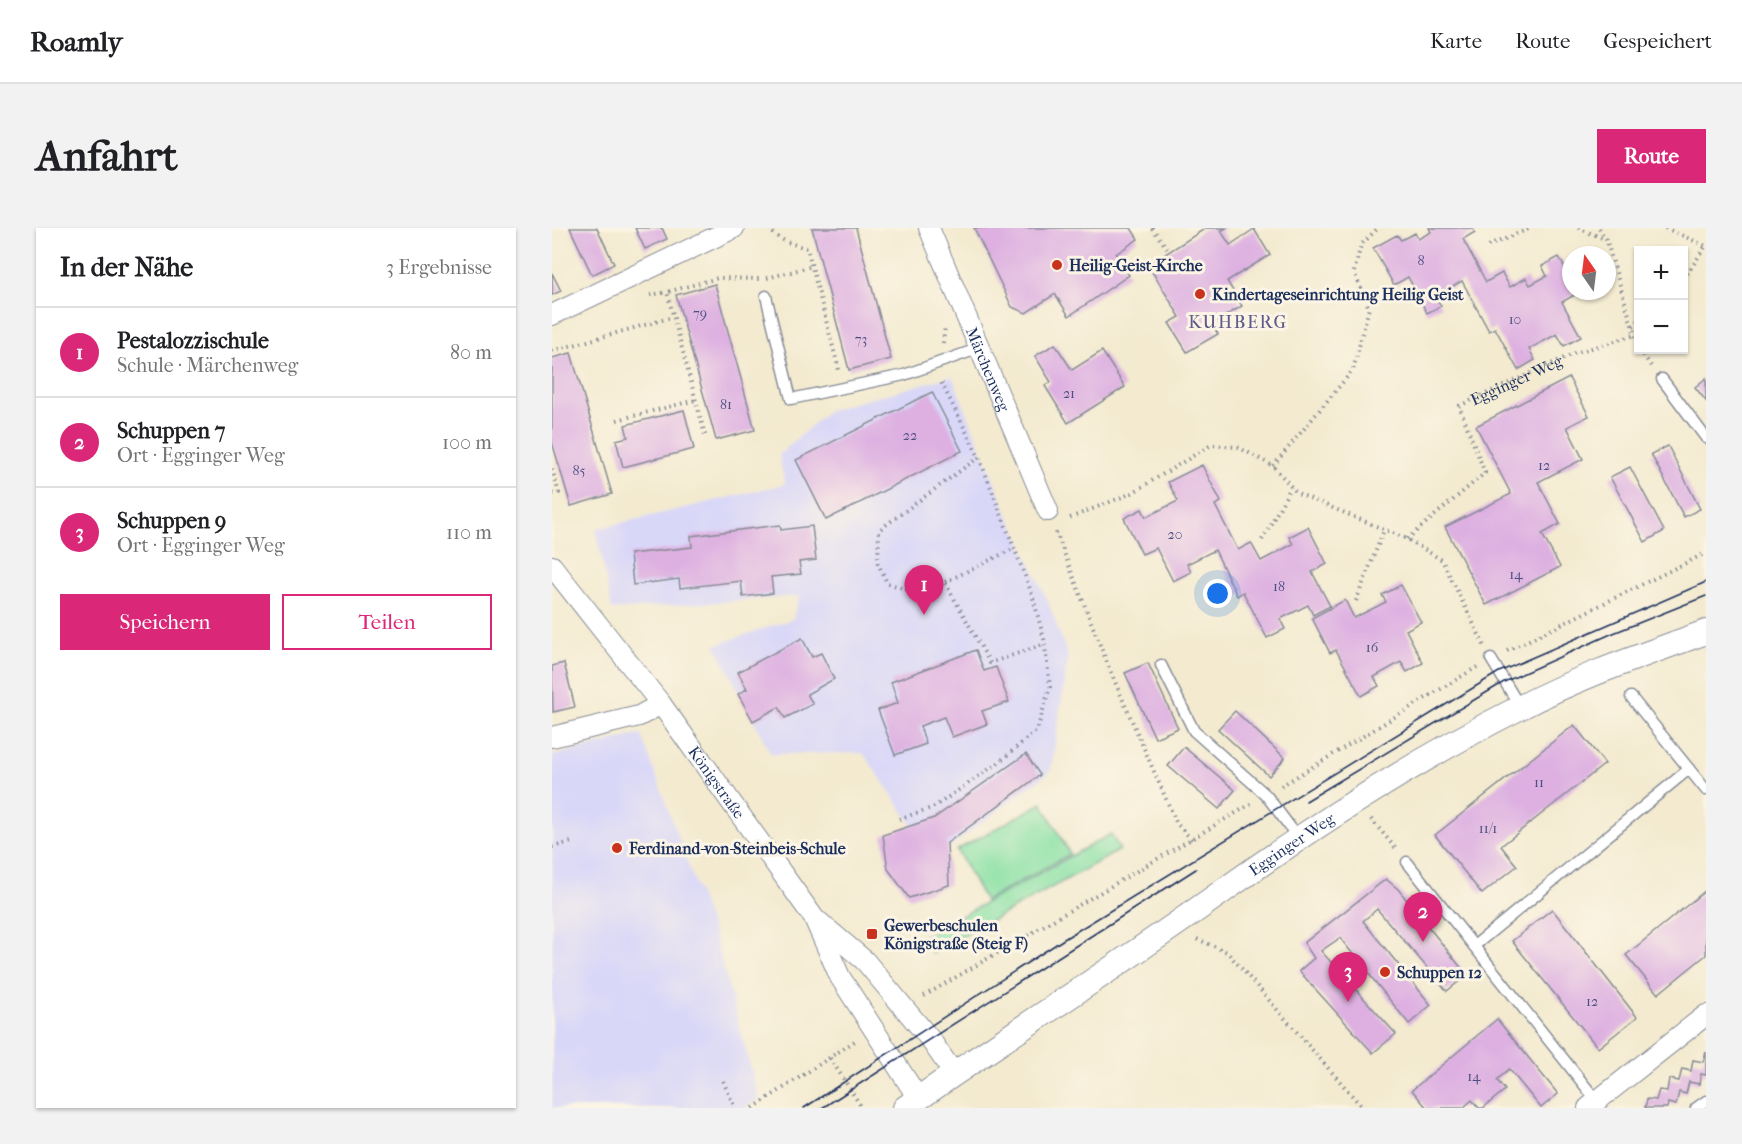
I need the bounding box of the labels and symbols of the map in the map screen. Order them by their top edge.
north arrow [1562,246,1616,300]
house number: 8 [1417,252,1425,269]
place label: Heilig-Geist-Kirche [1069,256,1203,276]
marker: Heilig-Geist-Kirche [1050,258,1064,272]
place label: Kindertageseinrichtung Heilig Geist [1212,285,1464,305]
marker: Kindertageseinrichtung Heilig Geist [1193,287,1207,301]
house number: 79 [693,305,707,322]
house number: 10 [1509,311,1521,328]
district label: KUHBERG [1188,312,1288,333]
street label: Märchenweg [962,324,1015,414]
house number: 73 [855,331,867,348]
street label: Egginger Weg [1467,350,1566,409]
house number: 21 [1063,385,1075,402]
house number: 81 [720,396,732,413]
house number: 22 [903,427,917,444]
house number: 12 [1538,457,1550,474]
house number: 85 [572,462,586,479]
house number: 20 [1168,526,1182,543]
pin: 1 [904,566,944,615]
house number: 14 [1509,566,1523,583]
house number: 18 [1273,578,1285,595]
your location [1203,579,1232,608]
house number: 16 [1366,639,1379,656]
street label: Königstraße [685,742,749,822]
house number: 11 [1534,774,1544,791]
street label: Egginger Weg [1245,808,1338,879]
house number: 11/1 [1479,820,1497,837]
place label: Ferdinand-von-Steinbeis-Schule [628,839,846,858]
marker: Ferdinand-von-Steinbeis-Schule [610,841,624,855]
pin: 2 [1404,892,1442,942]
place label: Gewerbeschulen Königstraße (Steig F) [884,916,1028,954]
marker: Gewerbeschulen Königstraße (Steig F) [865,927,879,941]
pin: 3 [1328,952,1368,1002]
place label: Schuppen 12 [1397,963,1482,983]
marker: Schuppen 12 [1378,965,1392,979]
house number: 12 [1586,993,1598,1010]
house number: 14 [1467,1068,1481,1085]

